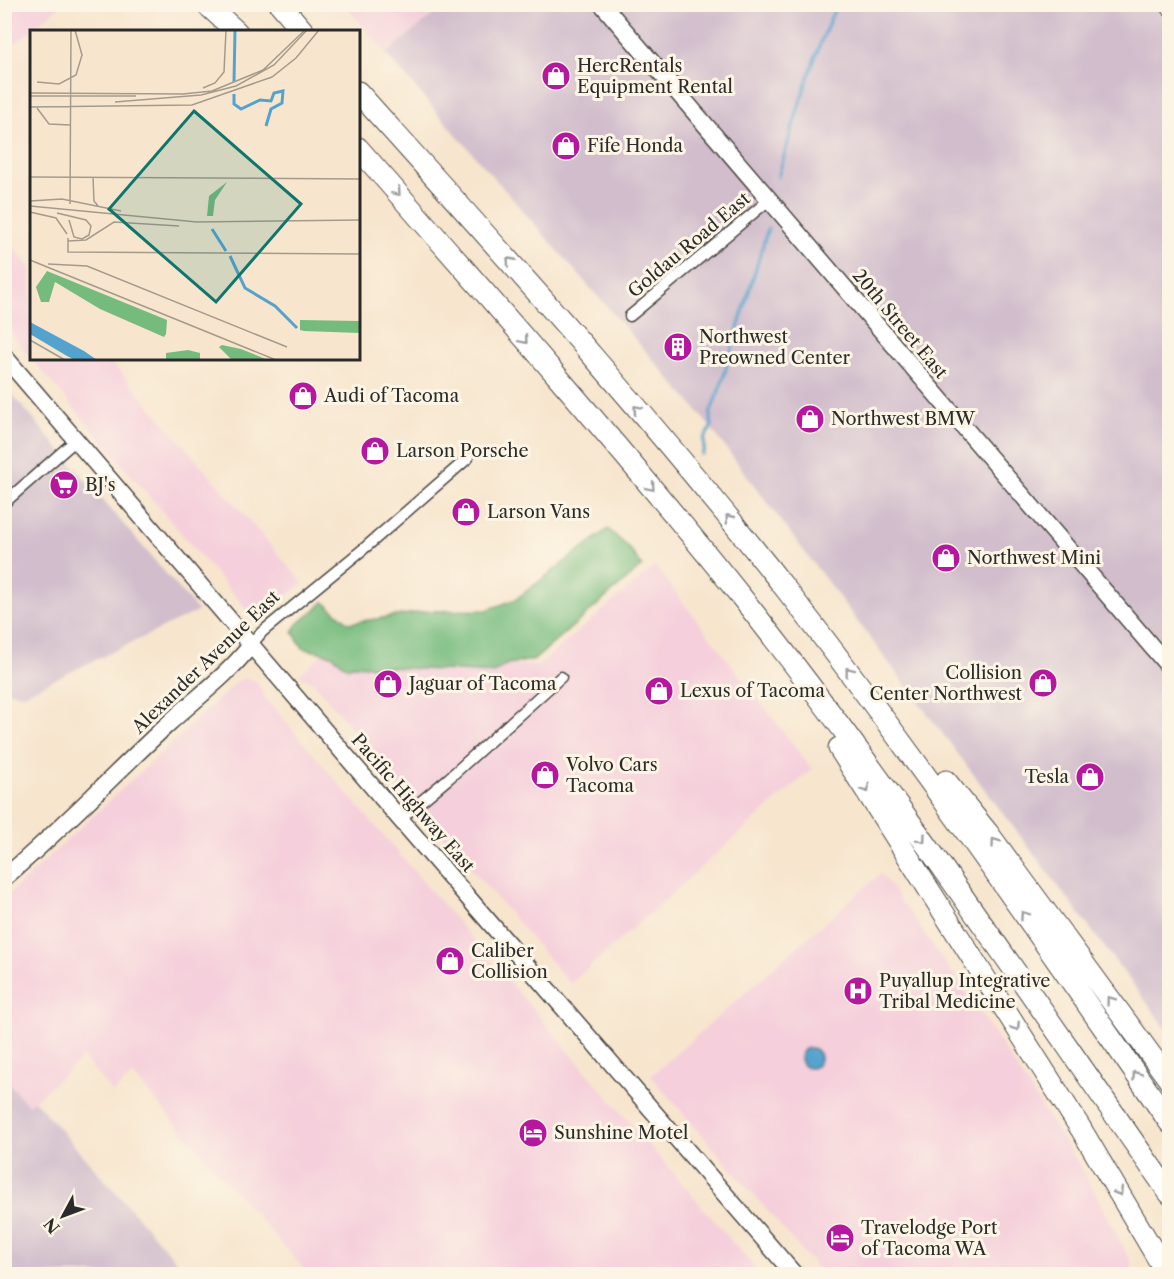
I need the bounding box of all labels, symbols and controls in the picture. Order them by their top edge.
inset map [30,30,360,360]
place label: HercRentals Equipment Rental [577,55,733,98]
shop icon: HercRentals Equipment Rental [540,60,572,92]
shop icon: Fife Honda [550,130,582,162]
place label: Fife Honda [587,135,683,157]
one-way arrow [390,185,401,196]
street label: Goldau Road East [624,187,755,302]
one-way arrow [506,257,517,268]
street label: 20th Street East [848,265,953,384]
place label: Northwest Preowned Center [699,326,851,369]
building icon: Northwest Preowned Center [662,331,694,363]
one-way arrow [517,333,528,343]
shop icon: Audi of Tacoma [287,380,319,412]
place label: Audi of Tacoma [323,385,460,407]
shop icon: Northwest BMW [794,403,826,435]
one-way arrow [633,405,644,416]
place label: Northwest BMW [831,408,976,430]
shop icon: Larson Porsche [359,435,391,467]
place label: Larson Porsche [396,440,529,462]
supermarket icon: BJ's [48,469,80,501]
place label: BJ's [85,474,116,496]
one-way arrow [644,480,655,491]
shop icon: Larson Vans [450,496,482,528]
place label: Larson Vans [487,501,590,523]
one-way arrow [725,514,736,525]
shop icon: Northwest Mini [930,542,962,574]
place label: Northwest Mini [967,547,1101,569]
street label: Alexander Avenue East [127,585,285,739]
place label: Collision Center Northwest [870,662,1023,705]
one-way arrow [845,667,856,678]
shop icon: Collision Center Northwest [1027,667,1059,699]
shop icon: Jaguar of Tacoma [372,668,404,700]
place label: Jaguar of Tacoma [406,673,557,695]
shop icon: Lexus of Tacoma [643,675,675,707]
place label: Lexus of Tacoma [680,680,826,702]
street label: Pacific Highway East [347,729,480,877]
place label: Volvo Cars Tacoma [565,754,658,797]
shop icon: Volvo Cars Tacoma [529,759,561,791]
shop icon: Tesla [1074,761,1106,793]
place label: Tesla [1024,766,1070,788]
one-way arrow [859,782,870,793]
one-way arrow [915,832,926,843]
one-way arrow [991,838,1002,849]
one-way arrow [1020,911,1031,922]
place label: Caliber Collision [471,940,548,983]
shop icon: Caliber Collision [434,945,466,977]
place label: Puyallup Integrative Tribal Medicine [879,970,1050,1013]
hospital icon: Puyallup Integrative Tribal Medicine [842,975,874,1007]
one-way arrow [1106,995,1117,1006]
one-way arrow [1008,1020,1019,1031]
one-way arrow [1132,1070,1143,1081]
hotel icon: Sunshine Motel [517,1117,549,1149]
place label: Sunshine Motel [554,1122,688,1144]
north arrow [33,1186,93,1246]
one-way arrow [1111,1186,1123,1196]
text: N [40,1214,64,1238]
place label: Travelodge Port of Tacoma WA [861,1217,998,1260]
hotel icon: Travelodge Port of Tacoma WA [824,1222,856,1254]

